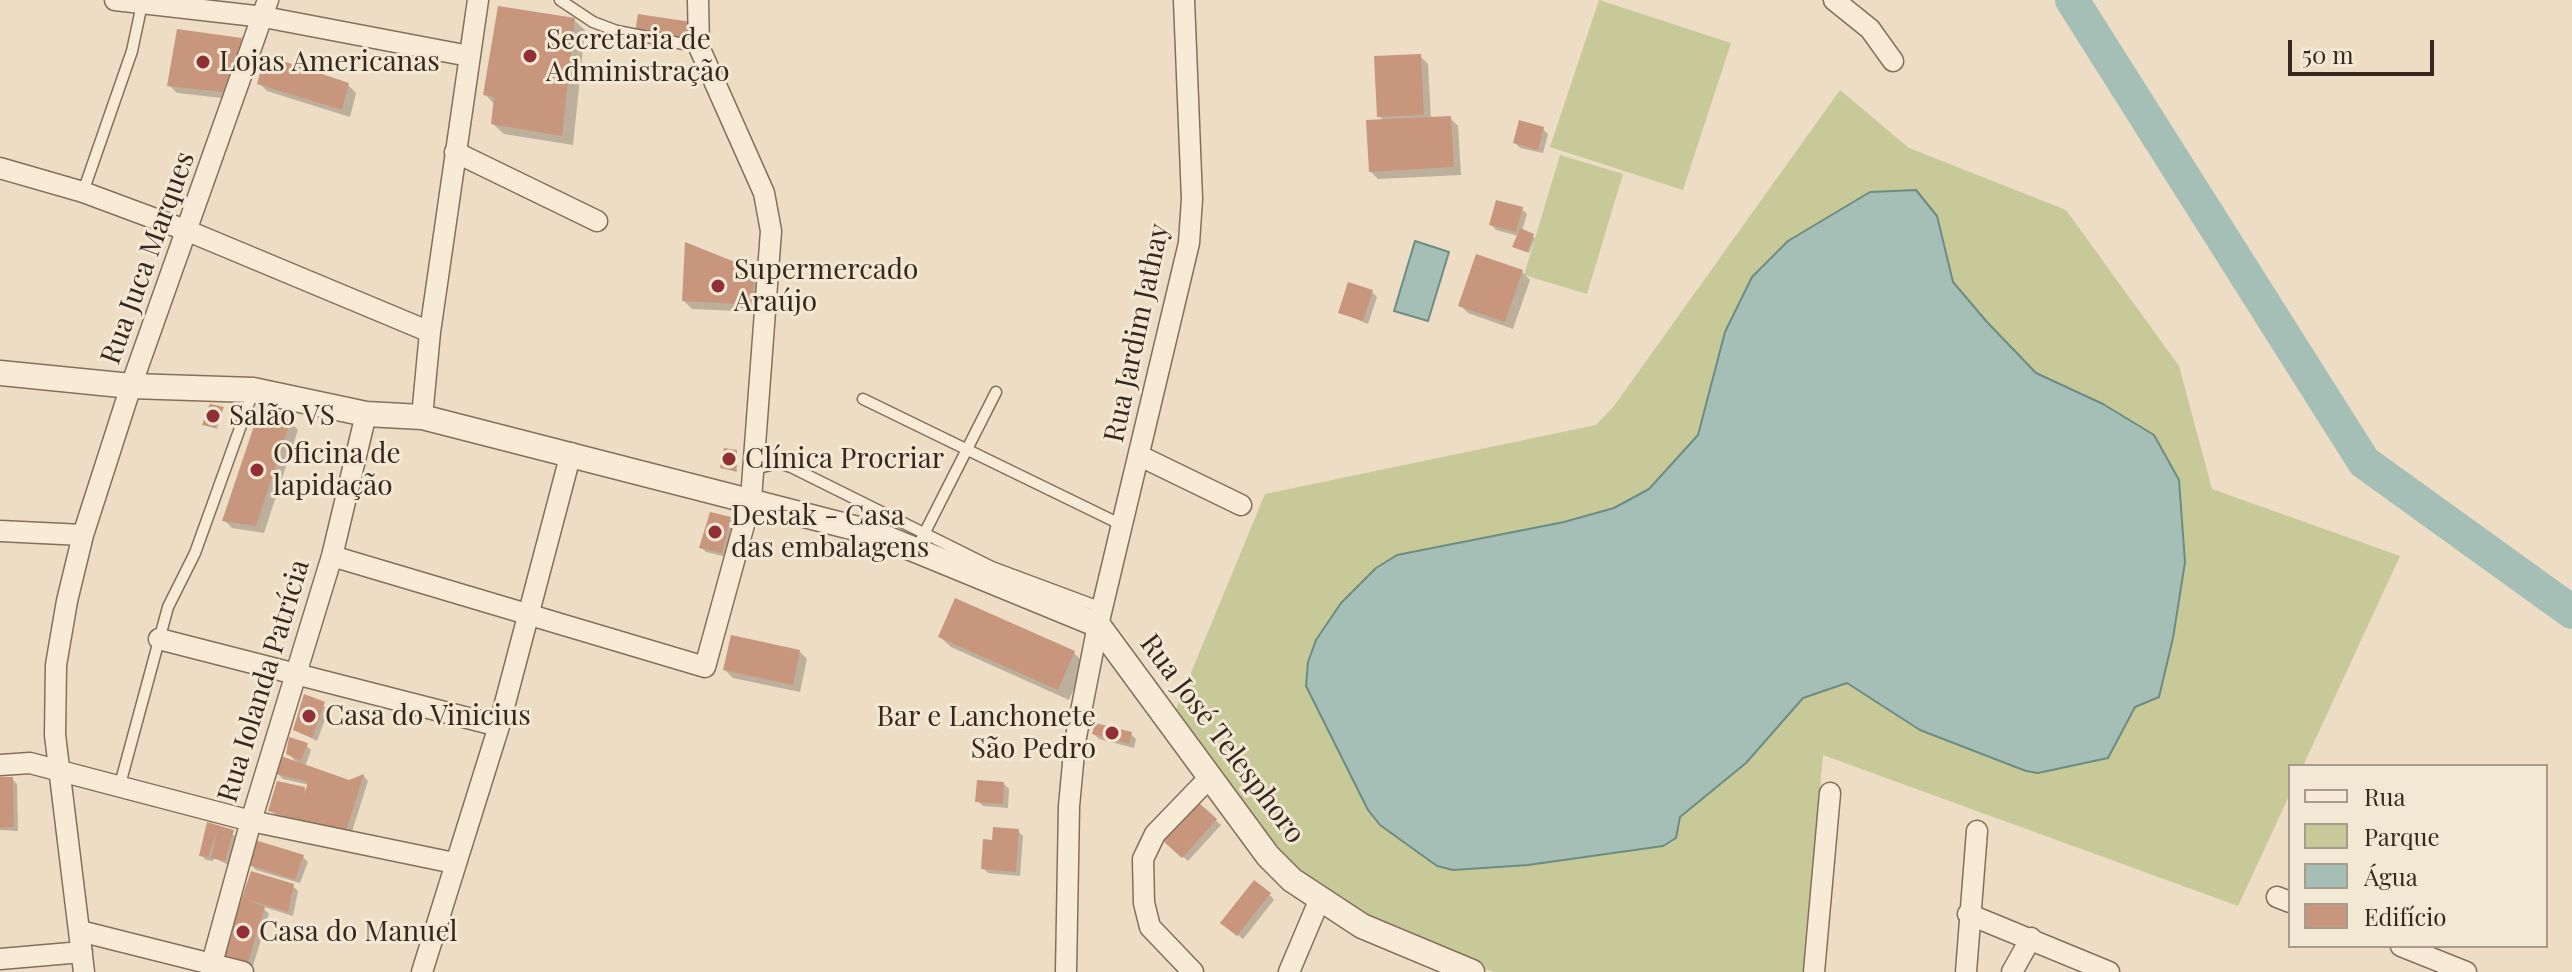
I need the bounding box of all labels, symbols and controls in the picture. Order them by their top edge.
place label: Secretaria de Administração [546,23,730,89]
scale bar [2292,24,2438,74]
text: 50 m [2302,38,2354,70]
place label: Lojas Americanas [219,45,440,79]
marker: Secretaria de Administração [521,47,539,65]
marker: Lojas Americanas [194,53,212,71]
street label: Rua Juca Marques [94,147,202,369]
street label: Rua Jardim Jathay [1097,221,1177,445]
place label: Supermercado Araújo [734,253,918,319]
marker: Supermercado Araújo [709,277,727,295]
place label: Salão VS [229,399,335,433]
marker: Salão VS [204,407,222,425]
place label: Oficina de lapidação [273,437,401,503]
place label: Clínica Procriar [745,442,944,476]
marker: Clínica Procriar [720,450,738,468]
marker: Oficina de lapidação [248,461,266,479]
place label: Destak - Casa das embalagens [731,499,929,565]
marker: Destak - Casa das embalagens [706,523,724,541]
street label: Rua Iolanda Patrícia [211,556,317,806]
street label: Rua José Telesphoro [1132,628,1312,850]
place label: Casa do Vinicius [325,699,531,733]
place label: Bar e Lanchonete São Pedro [877,700,1096,766]
marker: Casa do Vinicius [300,707,318,725]
marker: Bar e Lanchonete São Pedro [1103,724,1121,742]
legend [2288,764,2548,948]
text: Rua [2364,780,2405,812]
text: Parque [2364,820,2440,852]
text: Água [2364,860,2418,892]
text: Edifício [2364,900,2446,932]
place label: Casa do Manuel [259,915,458,949]
marker: Casa do Manuel [234,923,252,941]

